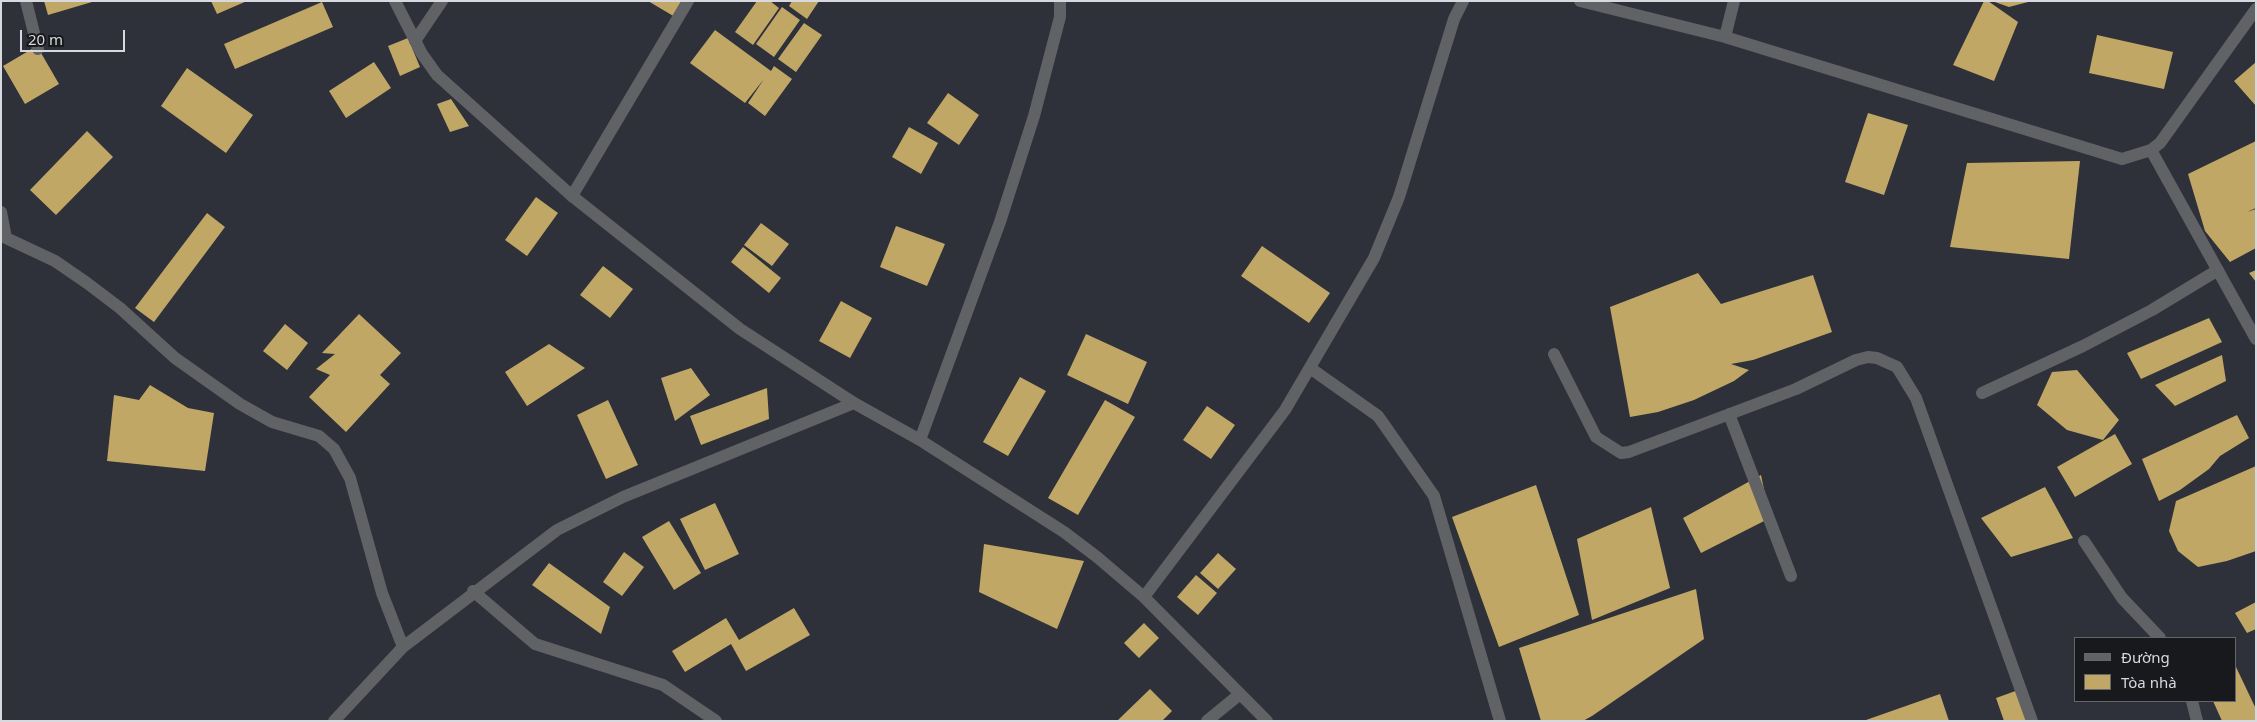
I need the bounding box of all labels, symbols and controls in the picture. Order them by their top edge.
scale bar [22,20,128,52]
text: 20 m [28,29,63,49]
legend [2074,637,2237,702]
text: Đường [2121,647,2170,667]
text: Tòa nhà [2121,672,2177,692]

